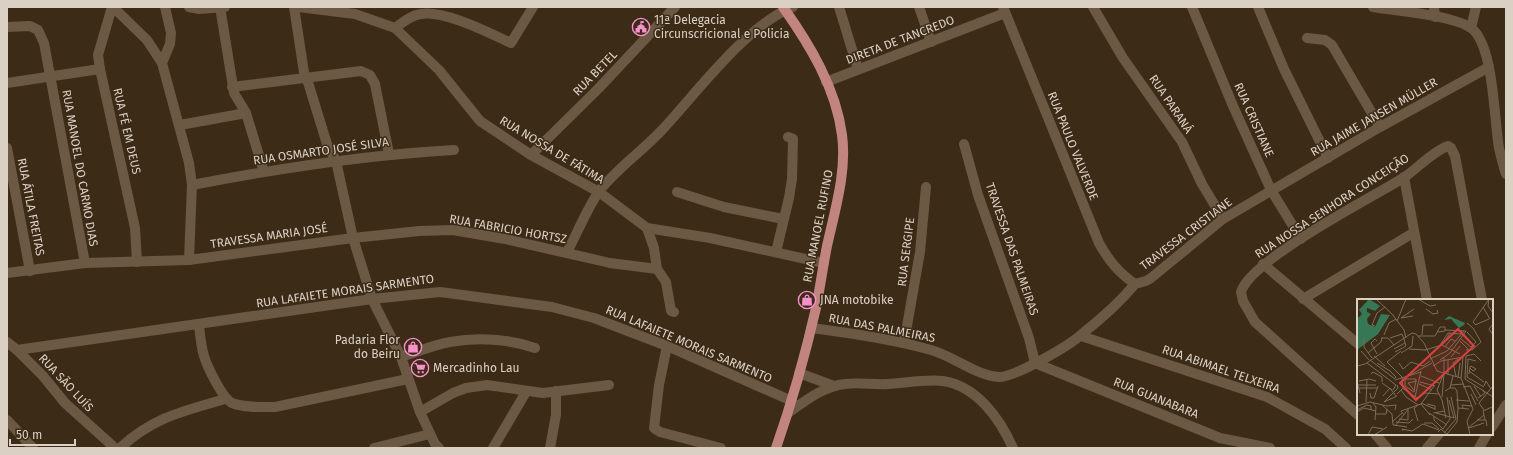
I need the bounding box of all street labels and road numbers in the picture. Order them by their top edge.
street label: DIRETA DE TANCREDO [844,13,956,67]
street label: RUA BETEL [570,47,620,98]
street label: RUA PARANÁ [1146,72,1197,136]
street label: RUA JAIME JANSEN MÜLLER [1307,73,1440,159]
street label: RUA CRISTIANE [1231,81,1277,159]
street label: RUA FÉ EM DEUS [110,86,145,176]
street label: RUA MANOEL DO CARMO DIAS [59,89,101,248]
street label: RUA PAULO VALVERDE [1045,90,1101,202]
street label: RUA NOSSA DE FÁTIMA [497,112,607,187]
street label: RUA OSMARTO JOSÉ SILVA [252,134,390,167]
street label: RUA NOSSA SENHORA CONCEIÇÃO [1252,150,1412,261]
street label: RUA ÁTILA FREITAS [15,157,48,257]
street label: RUA MANOEL RUFINO [800,169,836,283]
street label: TRAVESSA DAS PALMEIRAS [983,181,1041,318]
street label: TRAVESSA CRISTIANE [1137,195,1235,273]
street label: RUA FABRICIO HORTSZ [448,212,568,246]
street label: RUA SERGIPE [895,217,917,287]
street label: TRAVESSA MARIA JOSÉ [209,220,328,251]
street label: RUA LAFAIETE MORAIS SARMENTO [255,272,435,310]
street label: RUA LAFAIETE MORAIS SARMENTO [604,303,774,385]
street label: RUA DAS PALMEIRAS [828,311,937,345]
street label: RUA ABIMAEL TELXEIRA [1160,342,1282,396]
street label: RUA SÃO LUÍS [36,351,97,415]
street label: RUA GUANABARA [1111,375,1201,422]

